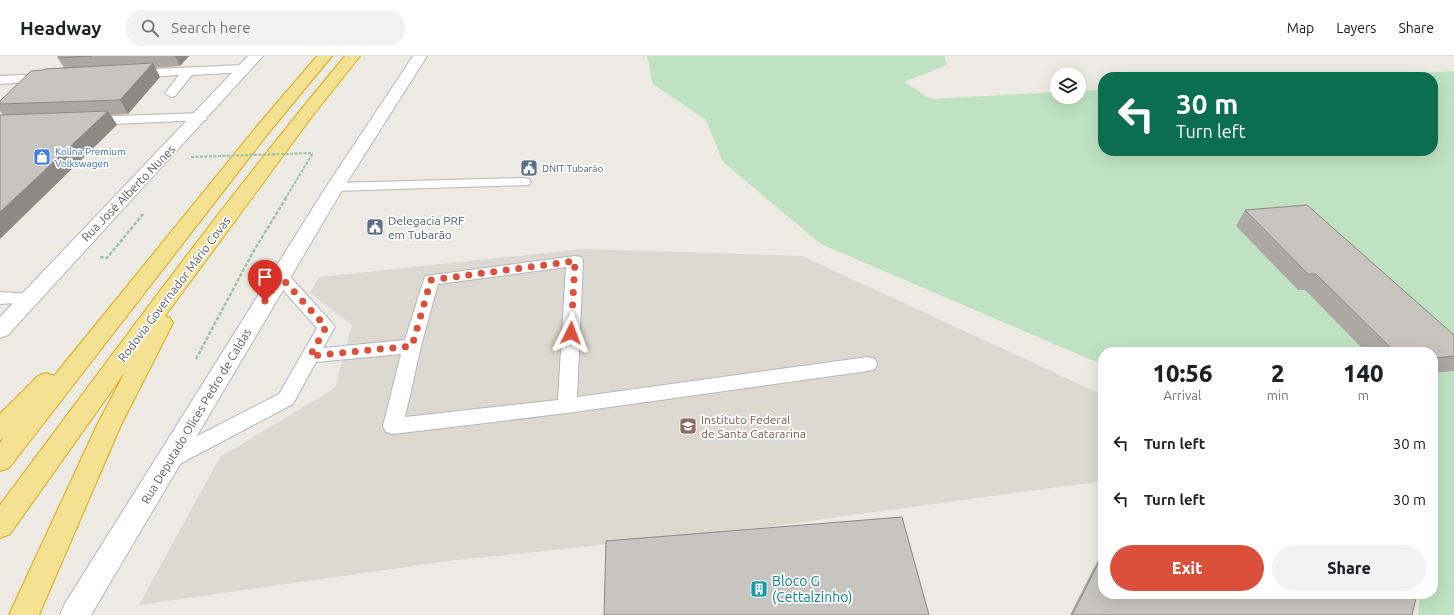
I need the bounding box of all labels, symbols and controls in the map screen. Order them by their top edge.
search box [125,10,405,46]
text: Headway [20,17,101,39]
icon: search [139,17,161,39]
text: Search here [171,19,251,36]
text: Map [1287,20,1314,36]
text: Layers [1336,20,1376,36]
text: Share [1398,20,1434,36]
map controls [1050,68,1086,104]
button: layers [1050,68,1086,104]
icon: left [1110,88,1162,140]
text: 30 m [1176,88,1238,119]
text: Turn left [1176,121,1246,141]
street label: Rua José Alberto Nunes [79,142,177,244]
place label: Kolina Premium Volkswagen [55,146,126,169]
shop icon: Kolina Premium Volkswagen [32,147,52,167]
public building icon: DNIT Tubarão [519,158,539,178]
place label: DNIT Tubarão [542,163,604,174]
street label: Rodovia Governador Mário Covas [115,214,233,364]
place label: Delegacia PRF em Tubarão [388,214,464,241]
public building icon: Delegacia PRF em Tubarão [365,217,385,237]
pin [248,260,282,301]
icon: arrive [254,266,276,288]
position arrow [550,312,592,354]
street label: Rua Deputado Olices Pedro de Caldas [138,326,254,506]
text: 10:56 [1152,360,1212,387]
text: 2 [1271,360,1284,387]
text: 140 [1343,360,1384,387]
text: Arrival [1163,388,1201,402]
text: min [1267,388,1289,402]
text: m [1358,388,1369,402]
place label: Instituto Federal de Santa Catararina [701,413,806,440]
school or university icon: Instituto Federal de Santa Catararina [678,416,698,436]
icon: left [1110,432,1132,454]
text: Turn left [1144,435,1205,452]
text: 30 m [1393,435,1426,452]
icon: left [1110,488,1132,510]
text: Turn left [1144,491,1205,508]
text: 30 m [1393,491,1426,508]
button: Exit [1110,545,1264,591]
button: Share [1272,545,1426,591]
place label: Bloco G (Cettalzinho) [772,573,853,605]
building icon: Bloco G (Cettalzinho) [749,579,769,599]

